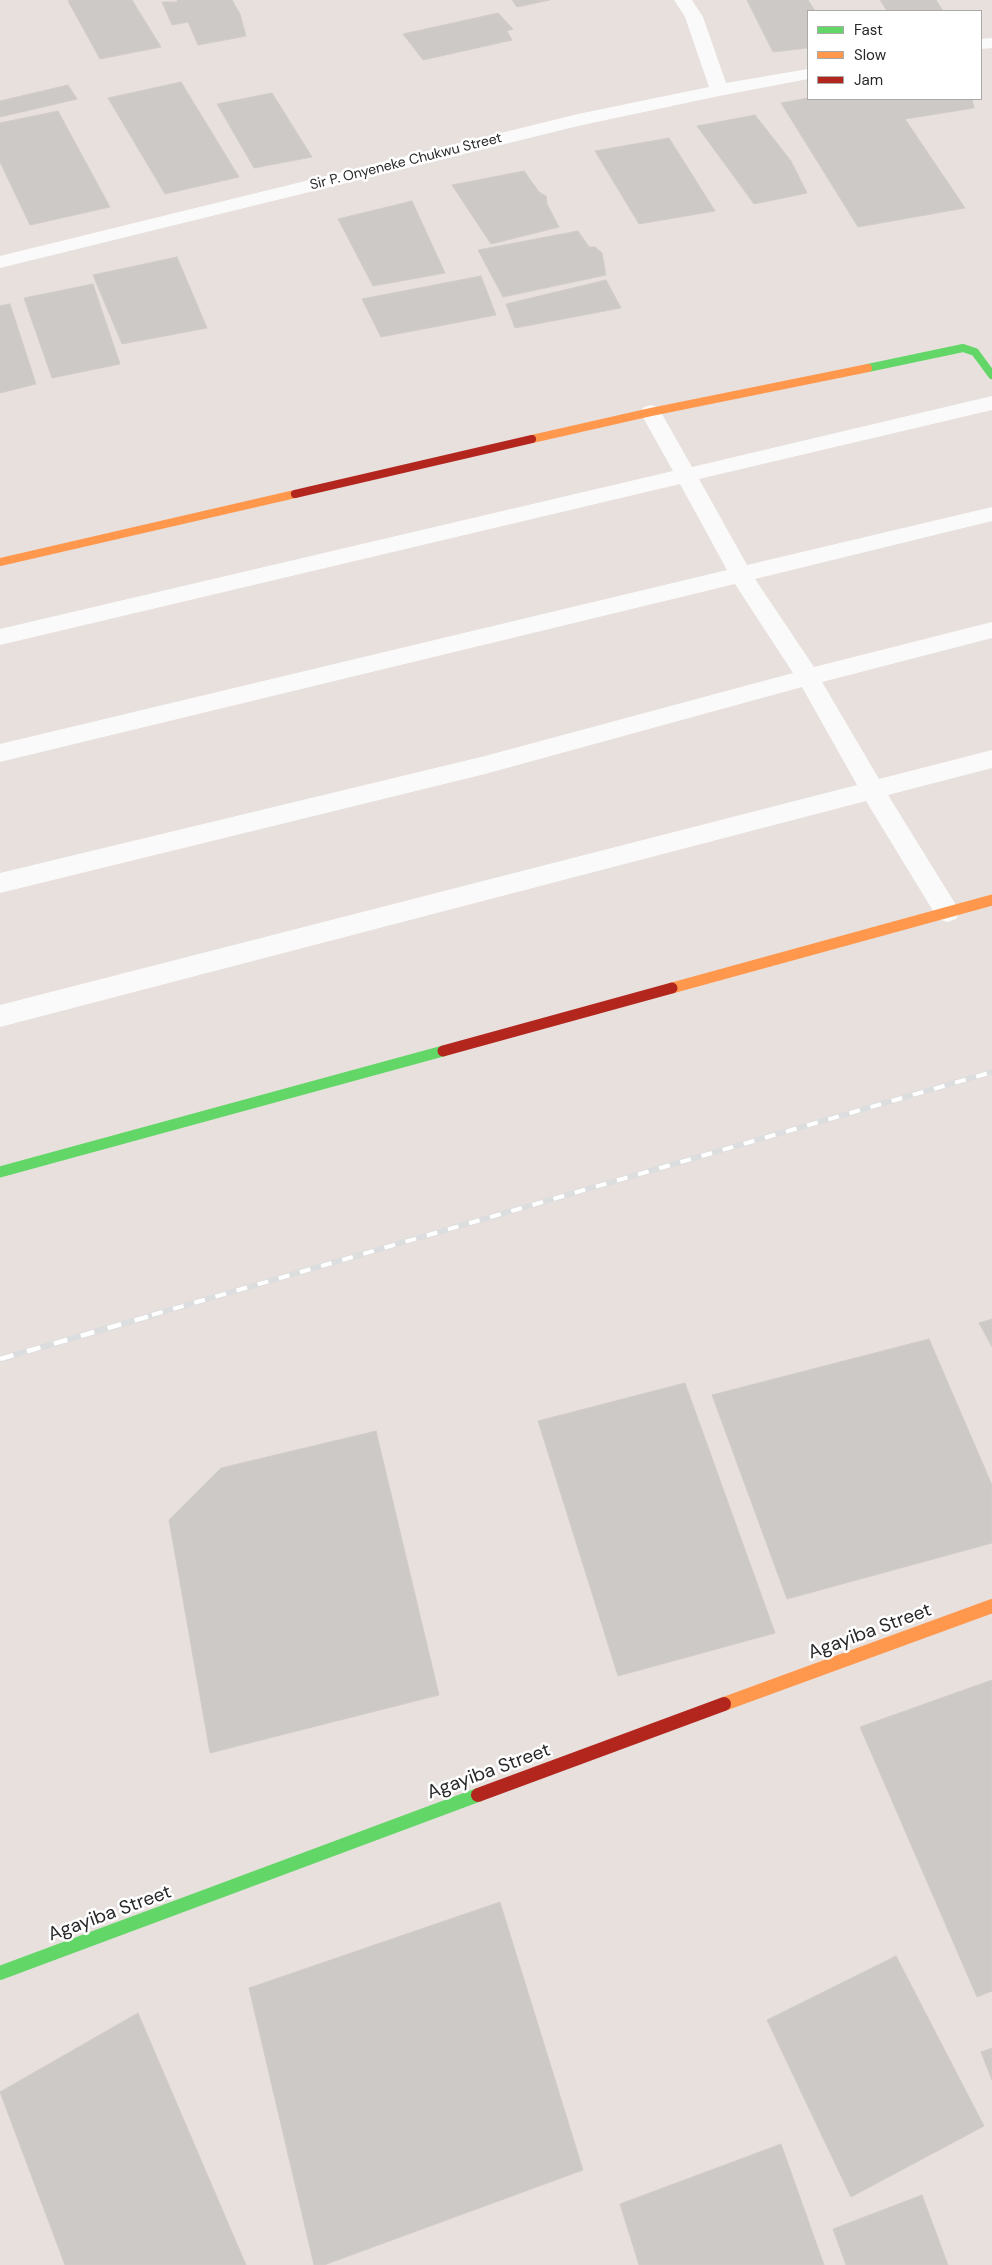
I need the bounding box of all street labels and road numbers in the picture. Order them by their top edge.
street label: Sir P. Onyeneke Chukwu Street [308,130,504,194]
street label: Agayiba Street [805,1599,935,1665]
street label: Agayiba Street [424,1739,554,1805]
street label: Agayiba Street [45,1881,175,1947]

